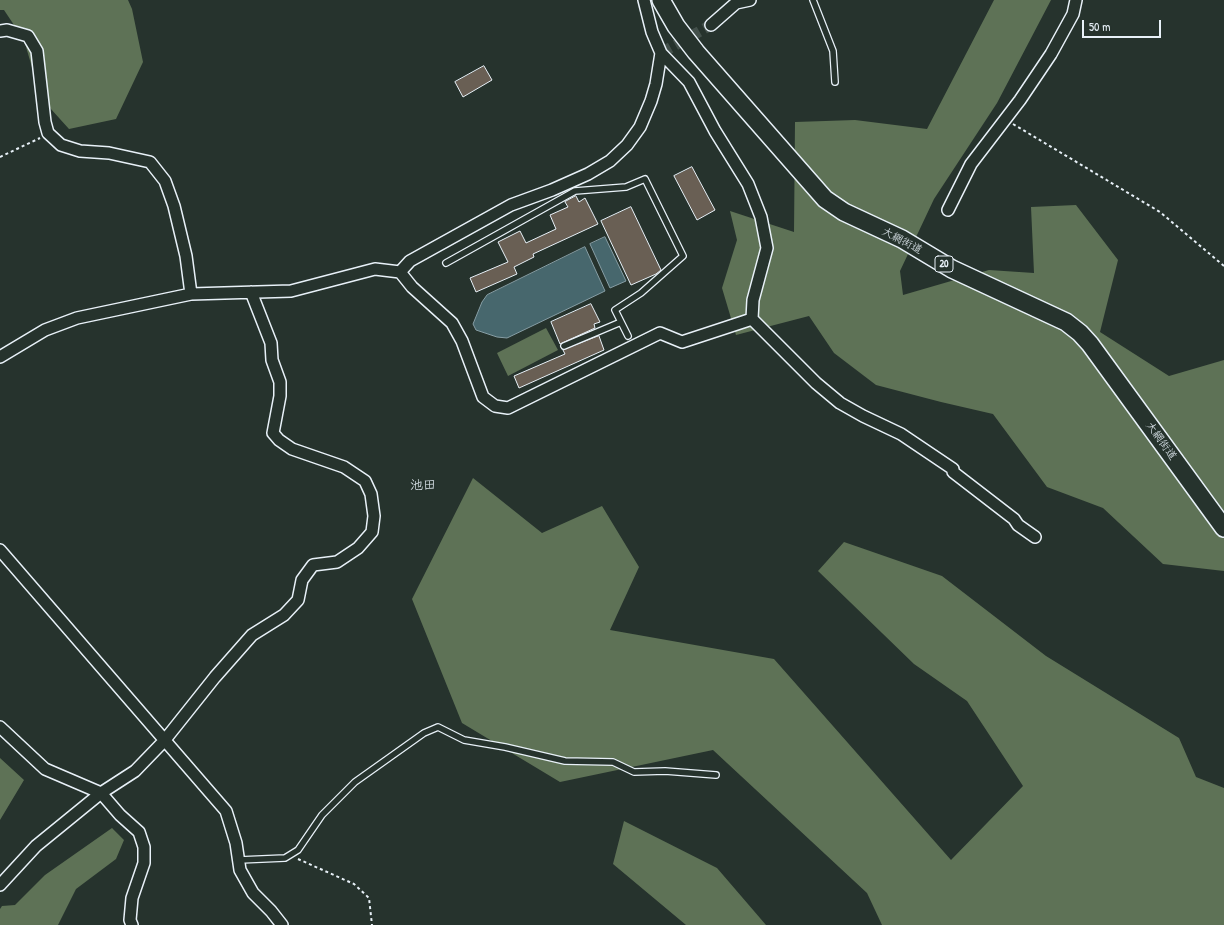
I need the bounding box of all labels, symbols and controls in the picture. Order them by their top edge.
scale bar [1084,12,1163,38]
text: 50 m [1089,18,1110,35]
street label: 大網街道 [879,225,925,257]
road number: 20 [935,256,953,272]
street label: 大網街道 [1143,419,1179,463]
district label: 池田 [410,478,436,494]

